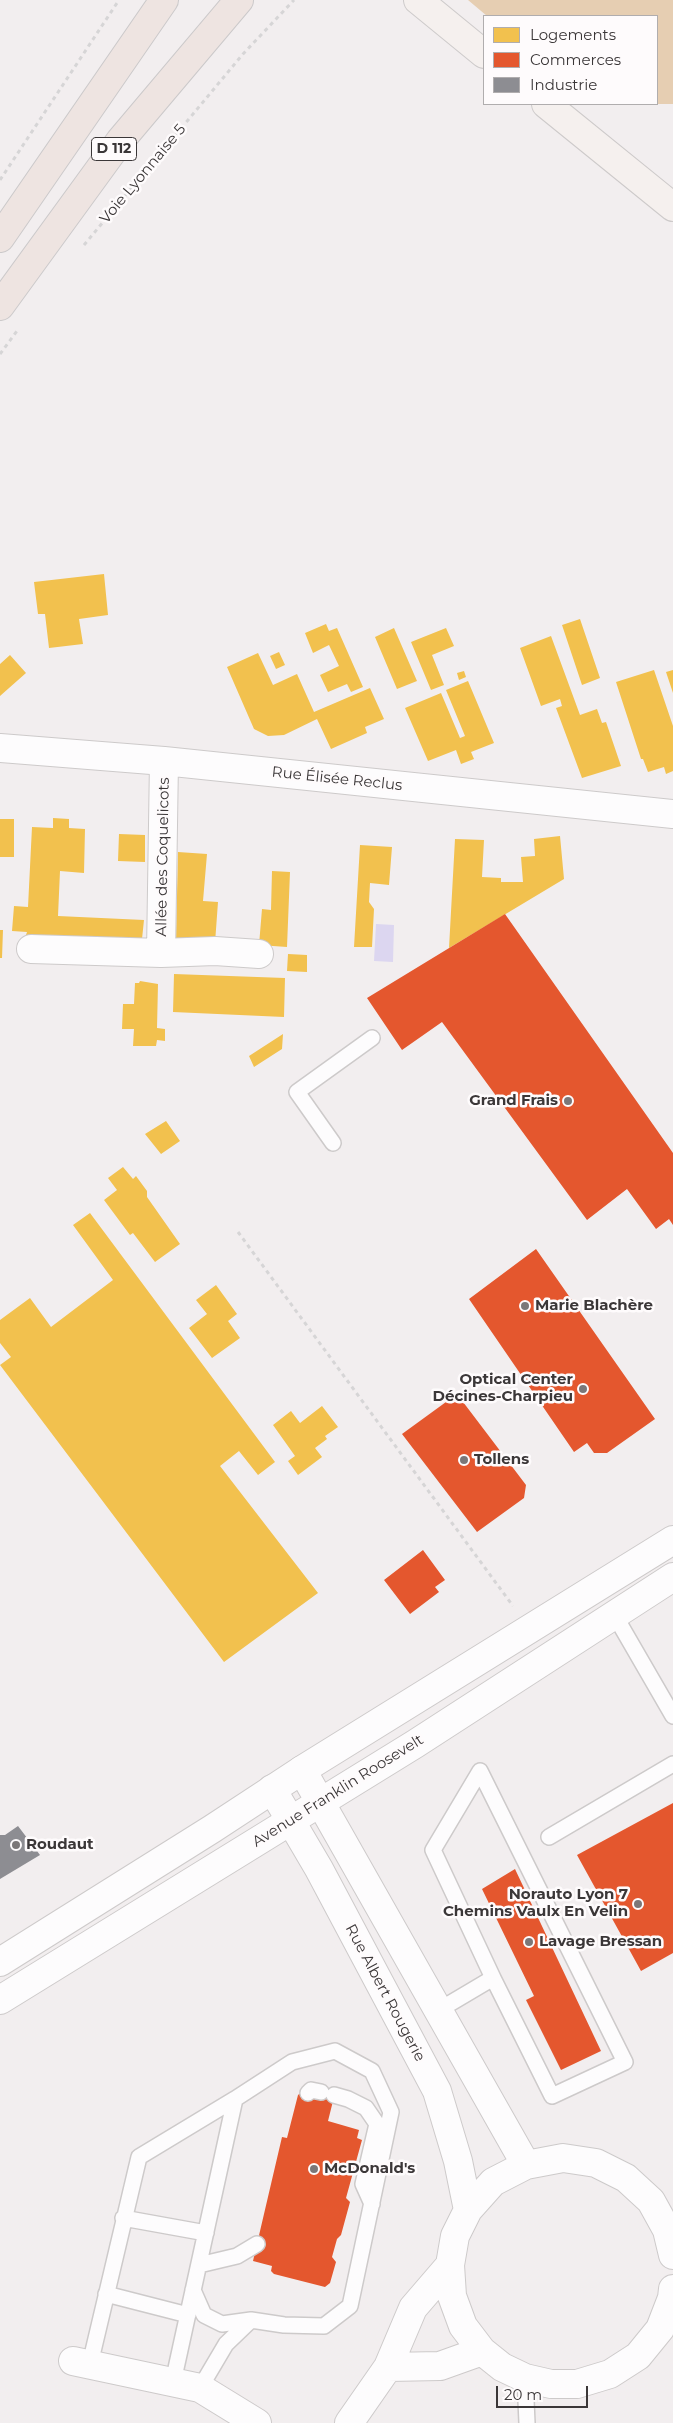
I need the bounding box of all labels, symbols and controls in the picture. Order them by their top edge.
legend [483,15,658,105]
text: Logements [530,25,616,44]
text: Commerces [530,50,621,69]
text: Industrie [530,75,597,94]
street label: Voie Lyonnaise 5 [96,121,190,227]
road number: D 112 [92,138,136,160]
street label: Rue Élisée Reclus [271,763,403,795]
street label: Allée des Coquelicots [153,777,173,937]
place label: Grand Frais [469,1092,558,1110]
marker: Grand Frais [562,1095,574,1107]
place label: Marie Blachère [535,1297,653,1315]
marker: Marie Blachère [519,1300,531,1312]
place label: Optical Center Décines-Charpieu [433,1371,573,1406]
marker: Optical Center Décines-Charpieu [577,1383,589,1395]
place label: Tollens [474,1451,529,1469]
marker: Tollens [458,1454,470,1466]
street label: Avenue Franklin Roosevelt [249,1731,427,1851]
place label: Roudaut [26,1836,94,1854]
marker: Roudaut [10,1839,22,1851]
place label: Norauto Lyon 7 Chemins Vaulx En Velin [443,1886,628,1921]
marker: Norauto Lyon 7 Chemins Vaulx En Velin [632,1898,644,1910]
street label: Rue Albert Rougerie [341,1921,429,2065]
place label: Lavage Bressan [539,1933,662,1951]
marker: Lavage Bressan [523,1936,535,1948]
place label: McDonald's [324,2160,415,2178]
marker: McDonald's [308,2163,320,2175]
scale bar [498,2376,590,2408]
text: 20 m [504,2385,542,2404]

